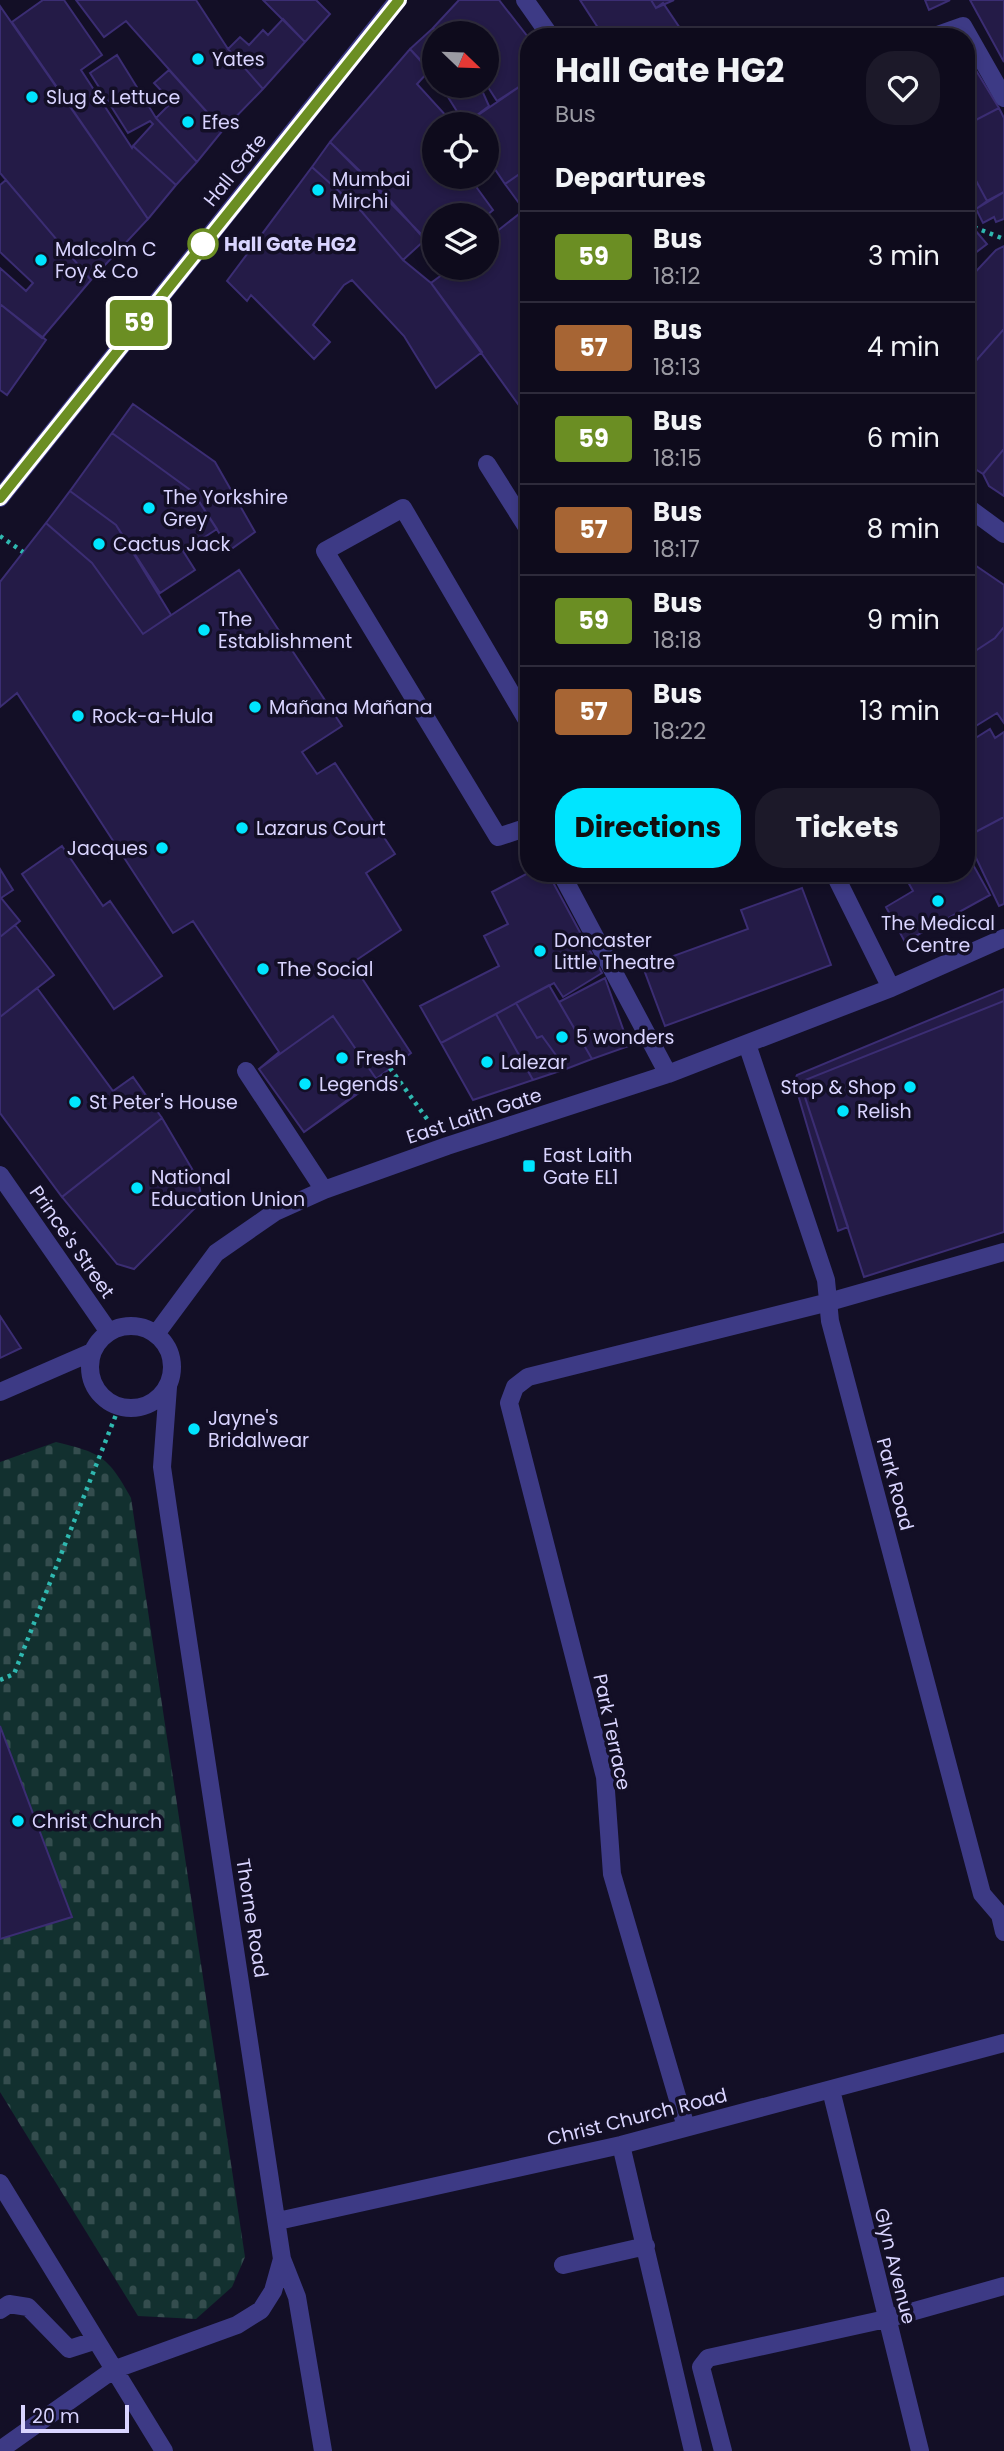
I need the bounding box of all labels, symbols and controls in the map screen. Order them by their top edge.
north arrow [422,21,499,98]
map controls [422,21,499,280]
place label: Yates [212,46,265,73]
text: Hall Gate HG2 [555,47,784,94]
marker: Yates [190,51,206,67]
button: heart [866,51,940,125]
place label: Slug & Lettuce [46,84,180,111]
marker: Slug & Lettuce [24,89,40,105]
text: Bus [555,98,596,130]
place label: Efes [202,109,240,136]
button: locate [422,112,499,189]
marker: Efes [180,114,196,130]
street label: Hall Gate [197,128,273,212]
text: Departures [555,160,706,196]
place label: Mumbai Mirchi [332,166,410,215]
marker: Mumbai Mirchi [310,182,326,198]
button: layers [422,203,499,280]
text: Bus [653,221,702,257]
marker: Hall Gate HG2 [188,229,218,259]
place label: Hall Gate HG2 [224,231,356,258]
place label: Malcolm C Foy & Co [55,236,157,285]
text: 3 min [868,238,940,274]
text: 59 [578,240,609,273]
marker: Malcolm C Foy & Co [33,252,49,268]
text: 18:12 [653,260,700,292]
line badge: 59 [108,300,170,346]
text: 59 [124,306,154,339]
text: Bus [653,312,702,348]
text: 4 min [867,329,940,365]
text: 57 [579,331,608,364]
text: 18:13 [653,351,701,383]
text: Bus [653,403,702,439]
text: 6 min [867,420,940,456]
text: 59 [578,422,609,455]
text: 18:15 [653,442,702,474]
place label: The Yorkshire Grey [163,484,288,533]
text: Bus [653,494,702,530]
marker: The Yorkshire Grey [141,500,157,516]
text: 8 min [867,511,940,547]
text: 57 [579,513,608,546]
place label: Cactus Jack [113,531,231,558]
text: 18:17 [653,533,700,565]
marker: Cactus Jack [91,536,107,552]
text: Bus [653,585,702,621]
text: 9 min [867,602,940,638]
text: 59 [578,604,609,637]
place label: The Establishment [218,606,352,655]
marker: The Establishment [196,622,212,638]
text: 18:18 [653,624,702,656]
text: Bus [653,676,702,712]
text: 13 min [860,693,940,729]
place label: Mañana Mañana [269,694,433,721]
text: 57 [579,695,608,728]
marker: Mañana Mañana [247,699,263,715]
place label: Rock-a-Hula [92,703,214,730]
marker: Rock-a-Hula [70,708,86,724]
text: 18:22 [653,715,706,747]
button: Directions [555,788,741,868]
button: Tickets [755,788,940,868]
place label: Lazarus Court [256,815,386,842]
marker: Lazarus Court [234,820,250,836]
place label: Jacques [67,835,148,862]
marker: Jacques [154,840,170,856]
marker: The Medical Centre [930,893,946,909]
place label: The Medical Centre [881,910,995,959]
place label: Doncaster Little Theatre [554,927,675,976]
marker: Doncaster Little Theatre [532,943,548,959]
place label: The Social [277,956,373,983]
marker: The Social [255,961,271,977]
place label: 5 wonders [576,1024,675,1051]
marker: 5 wonders [554,1029,570,1045]
place label: Fresh [356,1045,407,1072]
place label: Lalezar [501,1049,567,1076]
marker: Fresh [334,1050,350,1066]
marker: Lalezar [479,1054,495,1070]
place label: Legends [319,1071,399,1098]
place label: Stop & Shop [780,1074,896,1101]
marker: Legends [297,1076,313,1092]
marker: Stop & Shop [902,1079,918,1095]
street label: East Laith Gate [403,1081,545,1151]
place label: St Peter's House [89,1089,238,1116]
marker: St Peter's House [67,1094,83,1110]
place label: Relish [857,1098,912,1125]
marker: Relish [835,1103,851,1119]
place label: East Laith Gate EL1 [543,1142,632,1191]
marker: East Laith Gate EL1 [521,1158,537,1174]
place label: National Education Union [151,1164,305,1213]
street label: Prince's Street [23,1180,121,1304]
marker: National Education Union [129,1180,145,1196]
place label: Jayne's Bridalwear [208,1405,309,1454]
marker: Jayne's Bridalwear [186,1421,202,1437]
street label: Park Road [870,1435,920,1533]
street label: Park Terrace [587,1671,637,1793]
place label: Christ Church [32,1808,162,1835]
marker: Christ Church [10,1813,26,1829]
street label: Thorne Road [229,1857,275,1979]
street label: Christ Church Road [544,2082,730,2152]
street label: Glyn Avenue [868,2205,922,2327]
scale bar [21,2402,130,2434]
text: 20 m [32,2403,80,2430]

